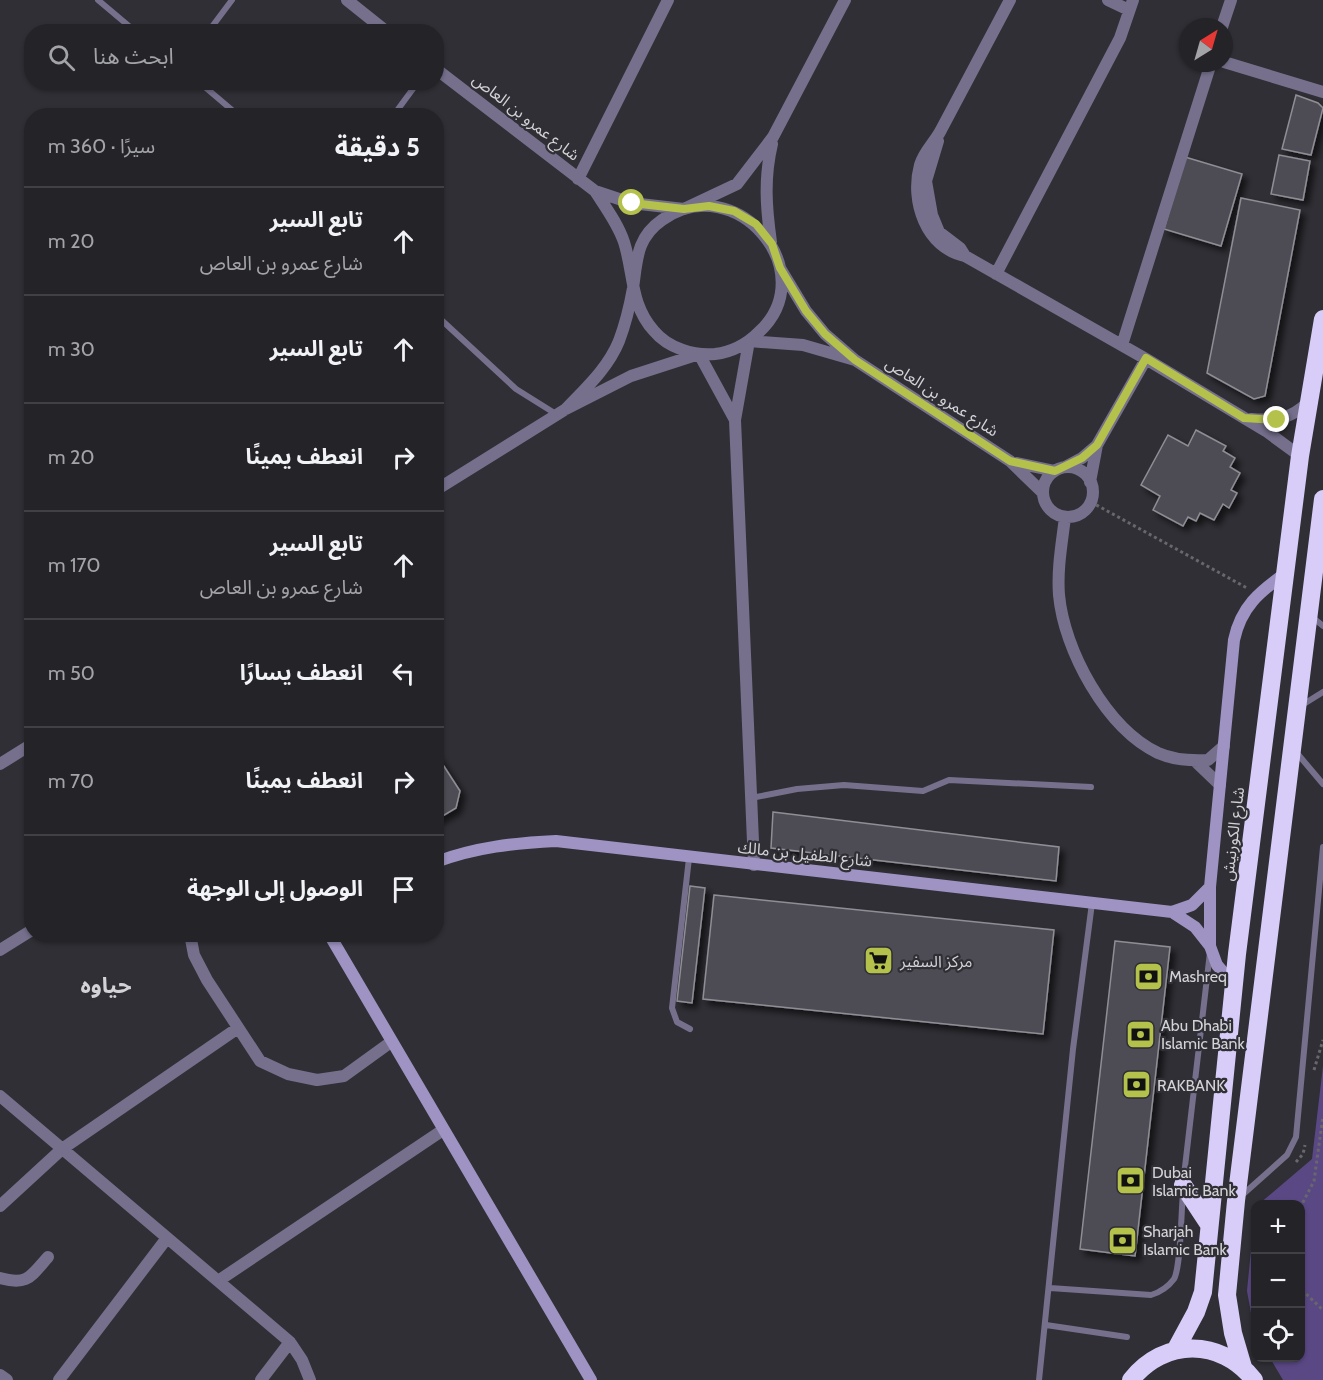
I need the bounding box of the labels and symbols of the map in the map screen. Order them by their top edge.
north arrow [1179,18,1233,72]
street label: شارع عمرو بن العاص [467,69,583,167]
route start [618,189,644,215]
street label: شارع عمرو بن العاص [880,353,1002,443]
route end [1263,406,1289,432]
street label: شارع الكورنيش [1218,786,1251,882]
street label: شارع الطفيل بن مالك [737,838,873,873]
supermarket icon: مركز السفير [863,945,895,977]
place label: مركز السفير [899,952,972,971]
bank icon: Mashreq [1132,960,1164,992]
place label: Mashreq [1169,967,1227,986]
district label: حياوه [80,972,132,999]
place label: Abu Dhabi Islamic Bank [1161,1016,1245,1053]
bank icon: Abu Dhabi Islamic Bank [1124,1018,1156,1050]
bank icon: RAKBANK [1120,1069,1152,1101]
place label: RAKBANK [1157,1076,1225,1095]
place label: Dubai Islamic Bank [1152,1163,1236,1200]
bank icon: Dubai Islamic Bank [1115,1165,1147,1197]
place label: Sharjah Islamic Bank [1143,1222,1227,1259]
bank icon: Sharjah Islamic Bank [1106,1224,1138,1256]

